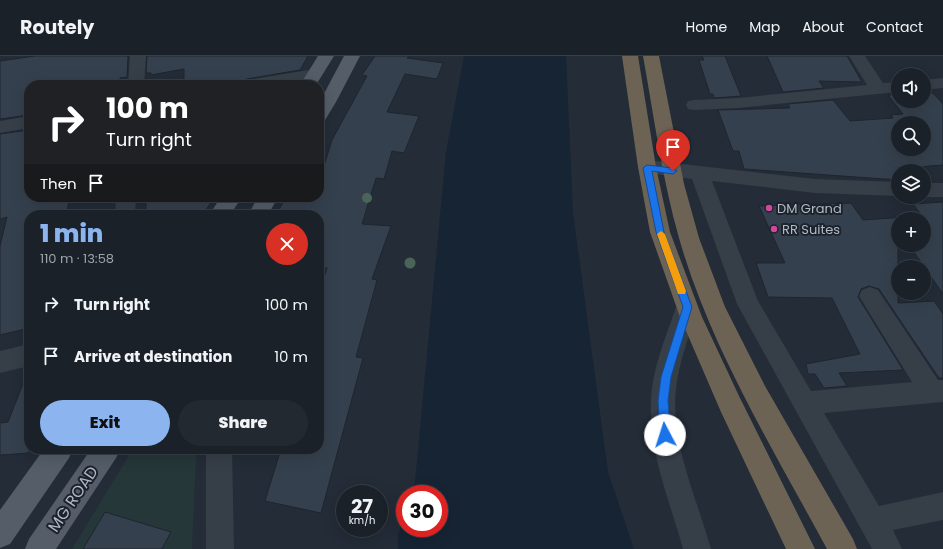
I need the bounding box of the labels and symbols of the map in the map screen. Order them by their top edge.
pin [656,130,690,171]
place label: DM Grand [777,199,842,218]
marker: DM Grand [764,203,774,213]
place label: RR Suites [782,220,840,239]
marker: RR Suites [769,224,779,234]
position arrow [644,414,686,456]
street label: MG ROAD [43,462,103,536]
speed limit sign: 30 [396,485,448,537]

